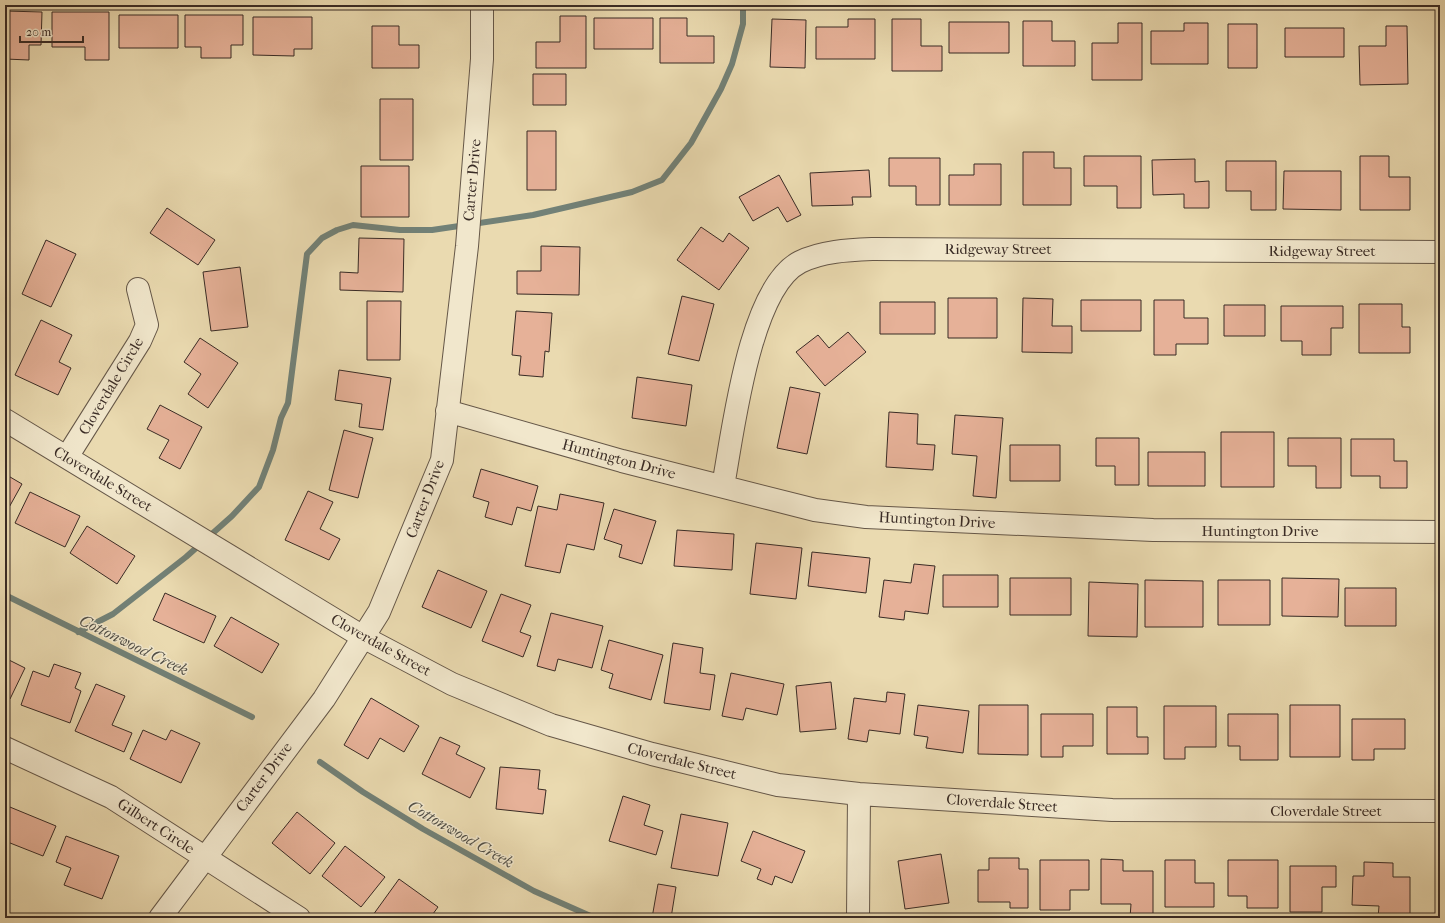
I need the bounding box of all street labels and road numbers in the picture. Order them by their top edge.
street label: Carter Drive [459,138,485,222]
street label: Ridgeway Street [944,240,1052,258]
street label: Ridgeway Street [1268,242,1376,260]
street label: Cloverdale Circle [75,333,148,438]
street label: Huntington Drive [560,435,678,483]
street label: Cloverdale Street [51,443,156,516]
street label: Carter Drive [402,457,448,541]
street label: Huntington Drive [878,508,996,532]
street label: Huntington Drive [1202,522,1319,540]
street label: Cloverdale Street [328,610,435,680]
street label: Carter Drive [232,738,296,815]
street label: Cloverdale Street [626,739,739,783]
street label: Cloverdale Street [946,790,1059,816]
street label: Gilbert Circle [114,794,198,858]
street label: Cloverdale Street [1270,802,1382,820]

